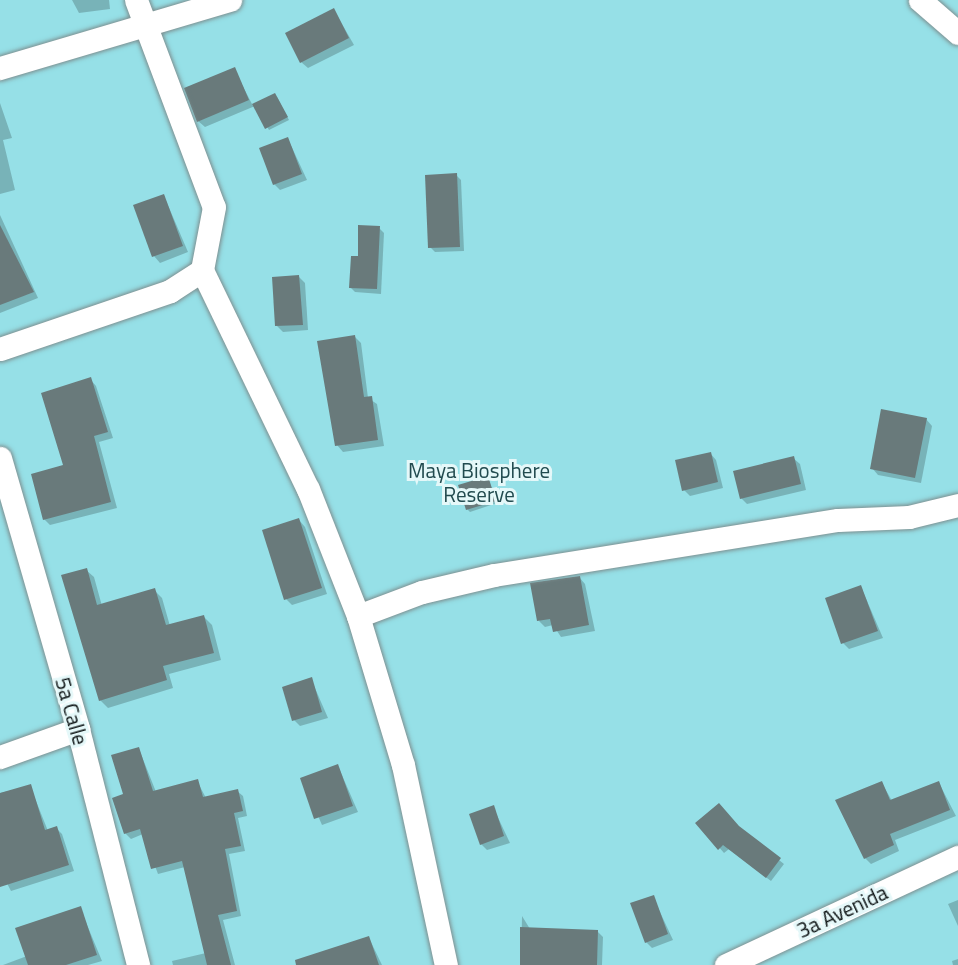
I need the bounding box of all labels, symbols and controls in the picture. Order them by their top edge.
park label: Maya Biosphere Reserve [408,457,550,507]
street label: 5a Calle [50,674,94,748]
street label: 3a Avenida [793,879,891,943]

